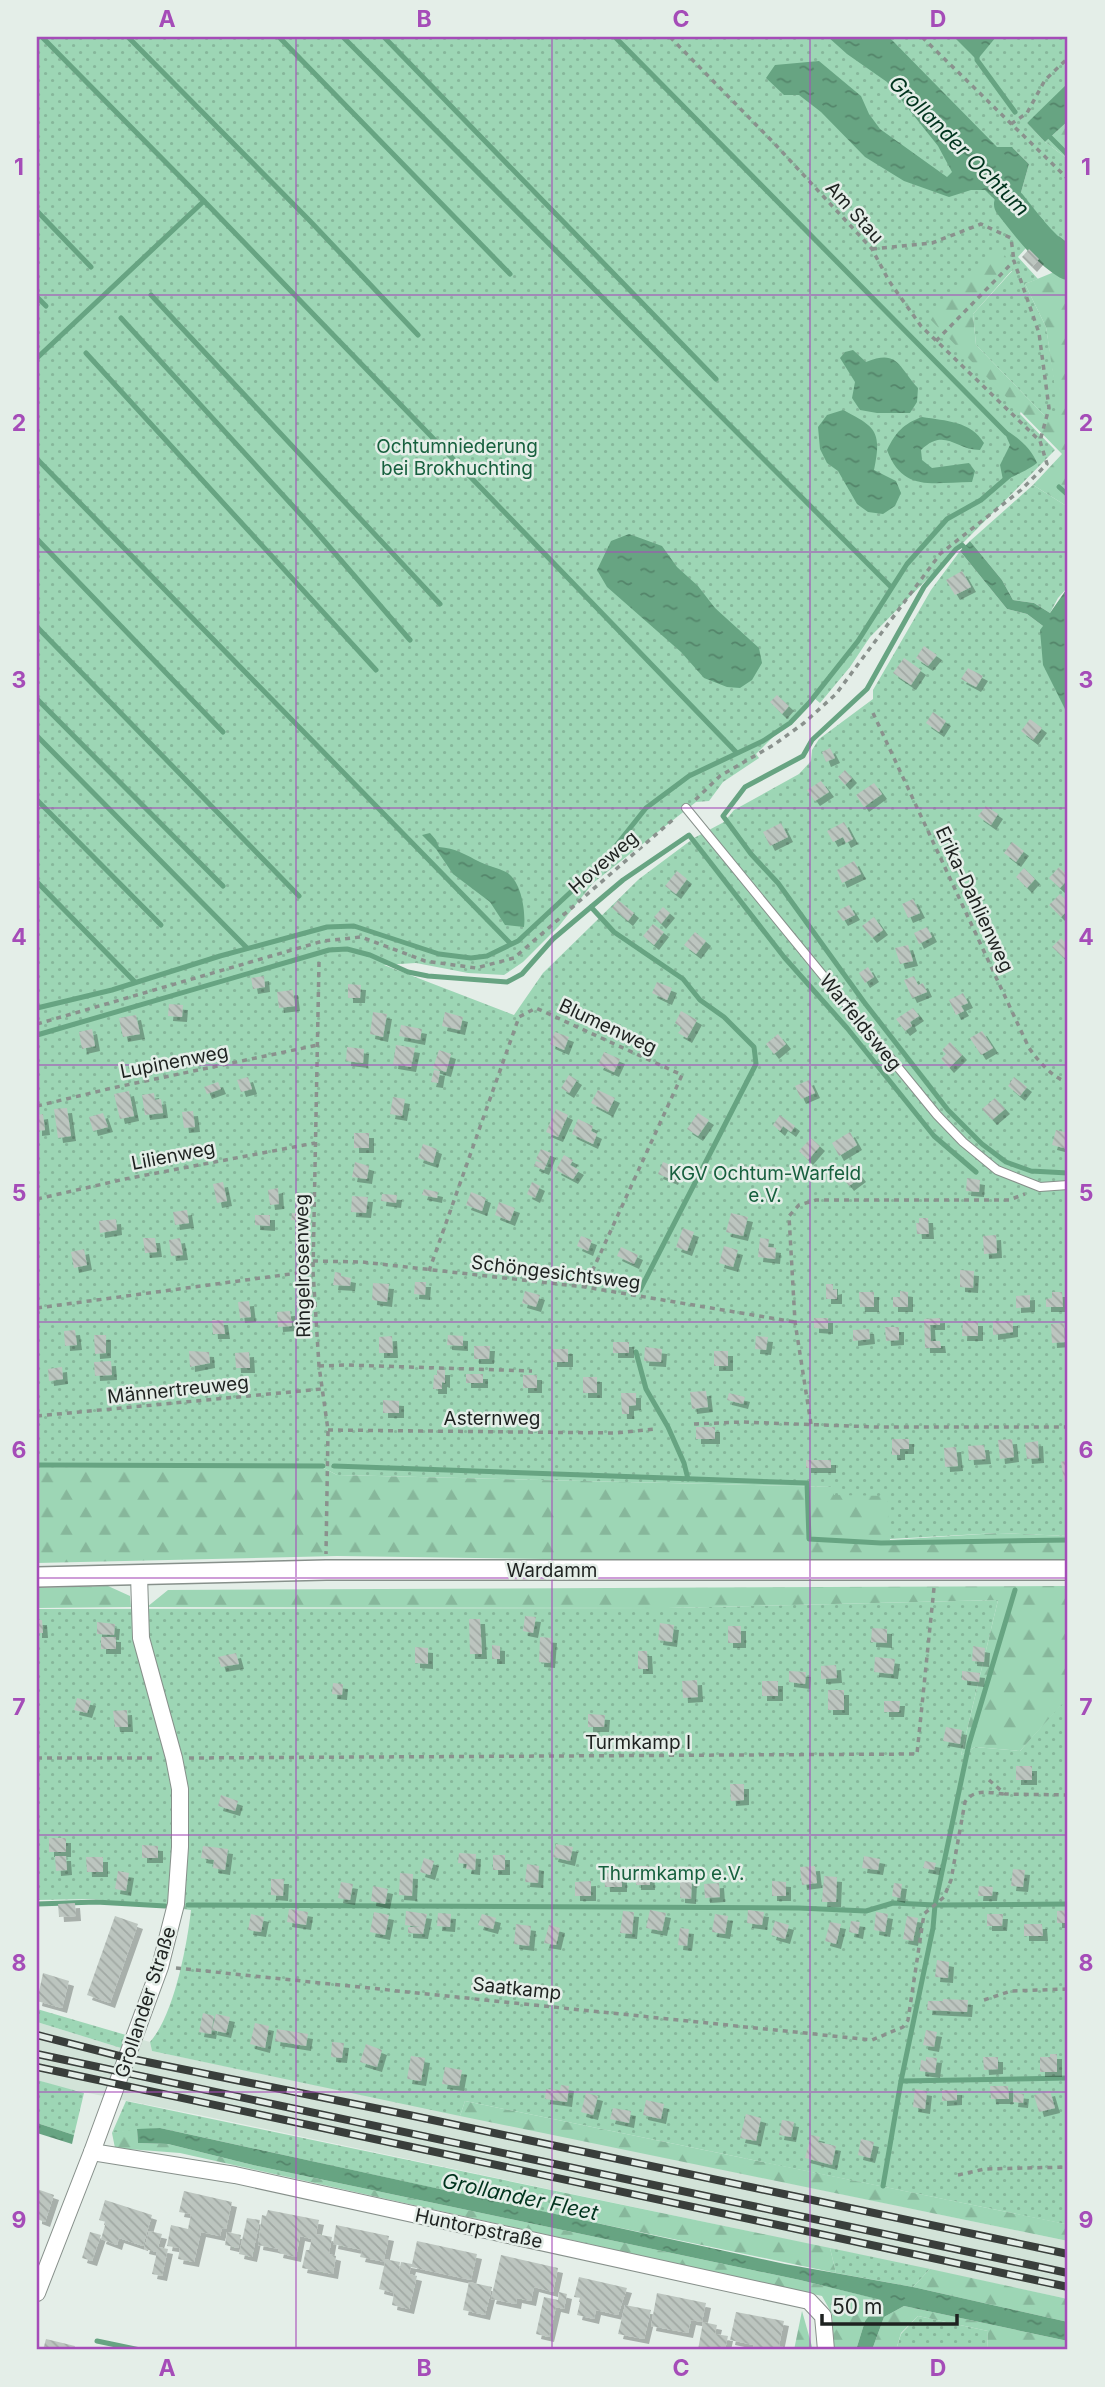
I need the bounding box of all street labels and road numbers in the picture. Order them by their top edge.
street label: Am Stau [821,177,888,248]
street label: Erika-Dahlienweg [931,823,1018,976]
street label: Hoveweg [564,826,643,899]
street label: Warfeldsweg [815,969,907,1075]
street label: Blumenweg [555,994,660,1059]
street label: Lupinenweg [118,1040,230,1083]
street label: Lilienweg [129,1136,217,1175]
street label: Ringelrosenweg [290,1194,315,1338]
street label: Schöngesichtsweg [470,1251,642,1294]
street label: Männertreuweg [106,1371,250,1408]
street label: Asternweg [444,1407,540,1430]
street label: Wardamm [507,1559,597,1582]
street label: Turmkamp I [585,1731,691,1754]
street label: Grollander Straße [110,1924,181,2081]
street label: Saatkamp [471,1972,562,2005]
street label: Huntorpstraße [413,2204,545,2253]

